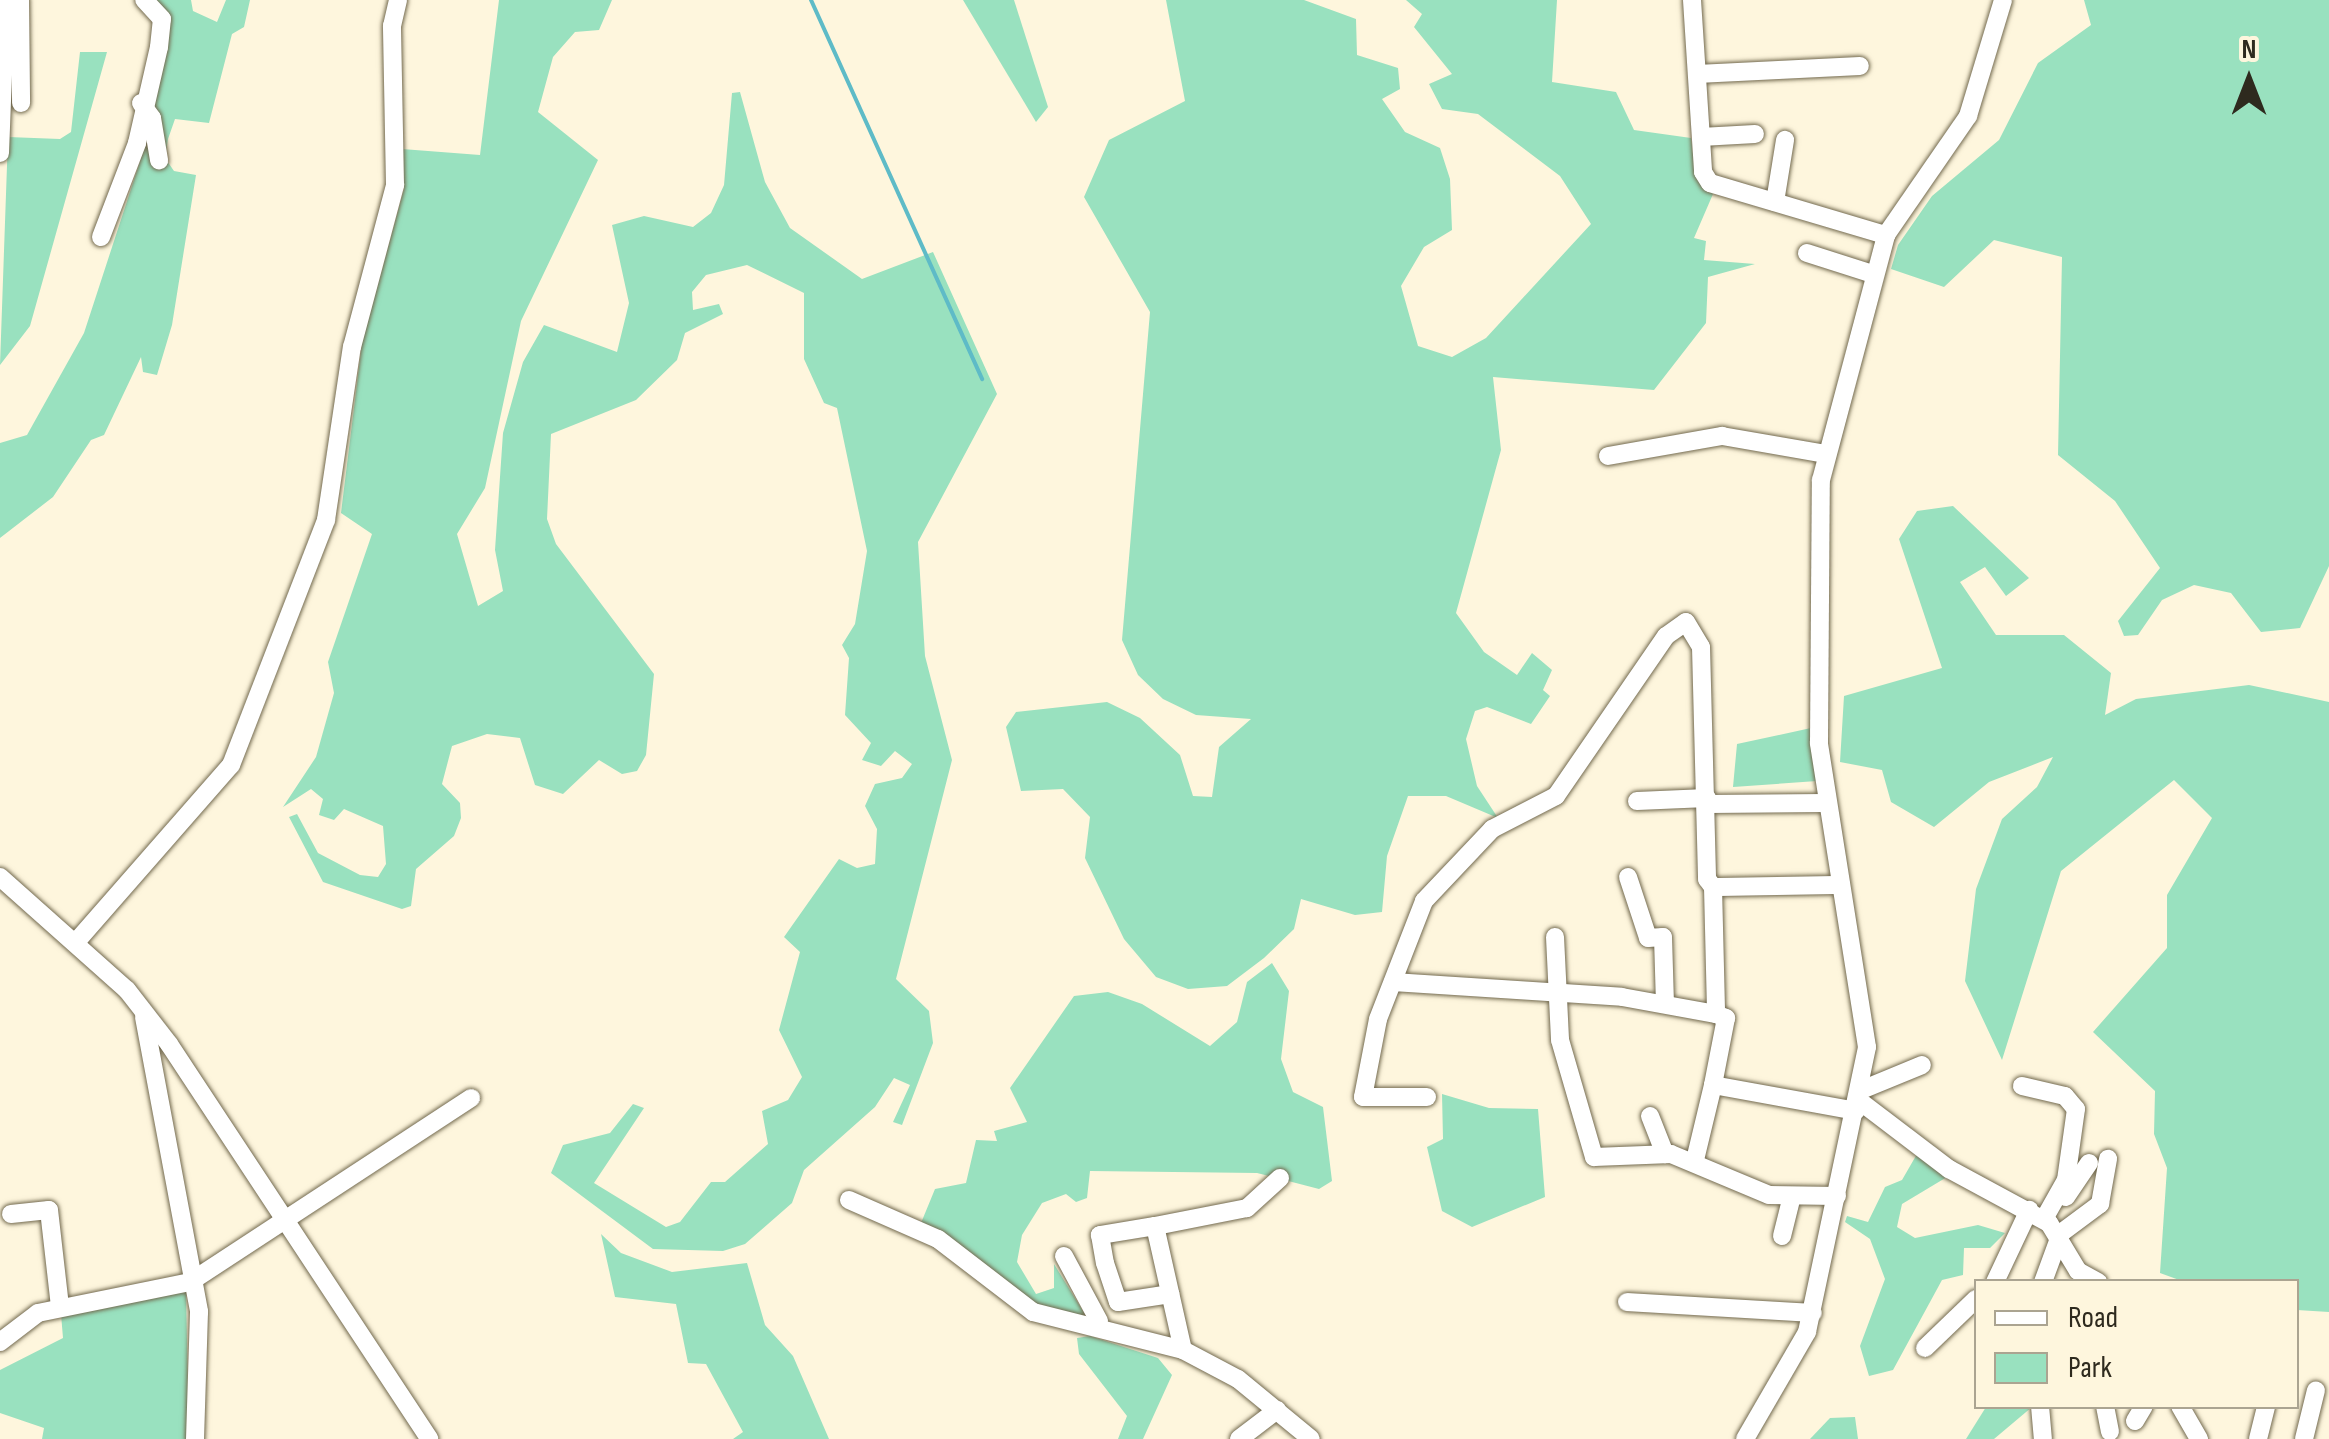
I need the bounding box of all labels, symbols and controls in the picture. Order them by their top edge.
north arrow [2199,30,2299,130]
text: N [2242,33,2256,66]
legend [1974,1279,2299,1409]
text: Road [2068,1300,2118,1336]
text: Park [2068,1350,2112,1386]

